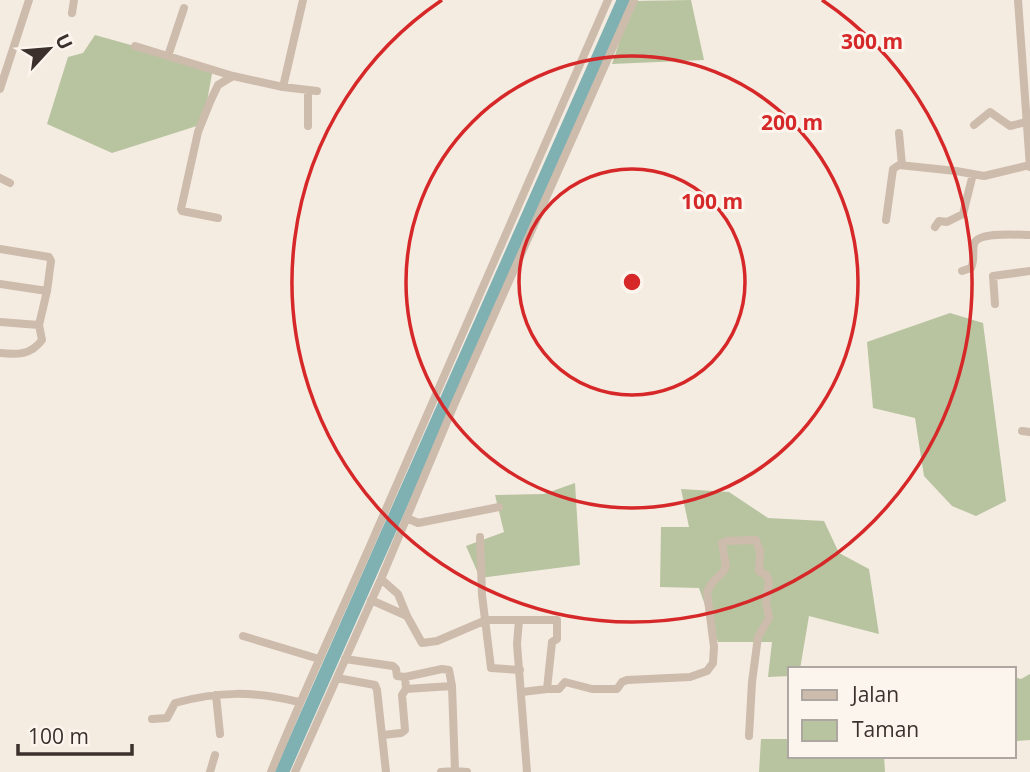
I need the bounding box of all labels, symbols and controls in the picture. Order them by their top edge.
north arrow [14,14,84,84]
text: 300 m [841,27,903,55]
text: U [49,29,79,54]
text: 200 m [761,108,823,136]
text: 100 m [681,187,743,215]
centre of rings [620,270,644,294]
legend [788,667,1016,758]
text: Jalan [850,680,899,708]
scale bar [18,712,131,756]
text: Taman [852,715,919,743]
text: 100 m [28,722,89,750]

